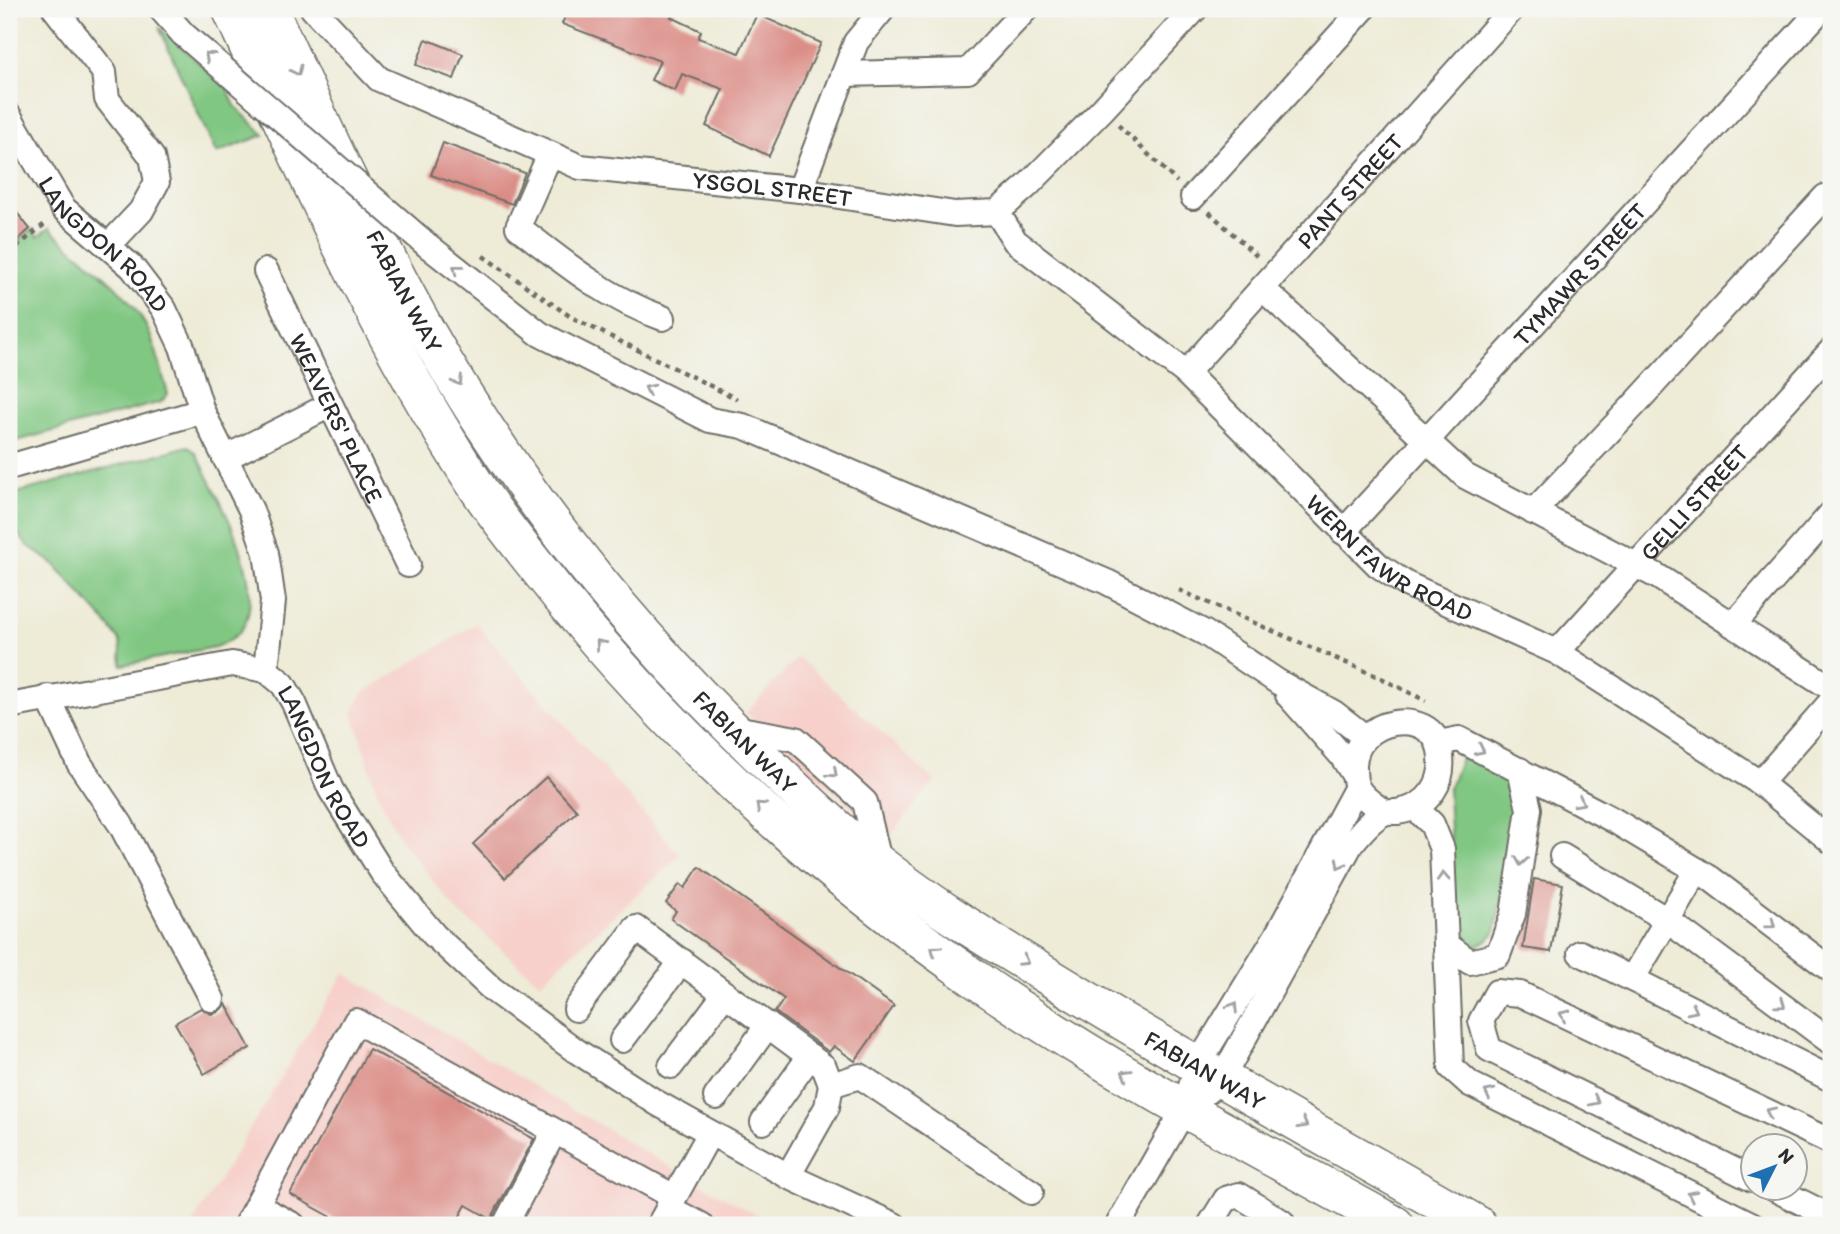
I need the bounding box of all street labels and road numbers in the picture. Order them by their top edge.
street label: PANT STREET [1290,126,1409,254]
street label: YSGOL STREET [691,164,854,212]
street label: LANGDON ROAD [33,171,176,318]
street label: TYMAWR STREET [1507,196,1652,351]
street label: FABIAN WAY [361,225,450,357]
street label: WEAVERS' PLACE [284,328,390,507]
street label: GELLI STREET [1633,437,1754,566]
street label: WERN FAWR ROAD [1300,487,1478,627]
street label: LANGDON ROAD [272,680,378,853]
street label: FABIAN WAY [687,684,804,799]
street label: FABIAN WAY [1139,1023,1271,1116]

